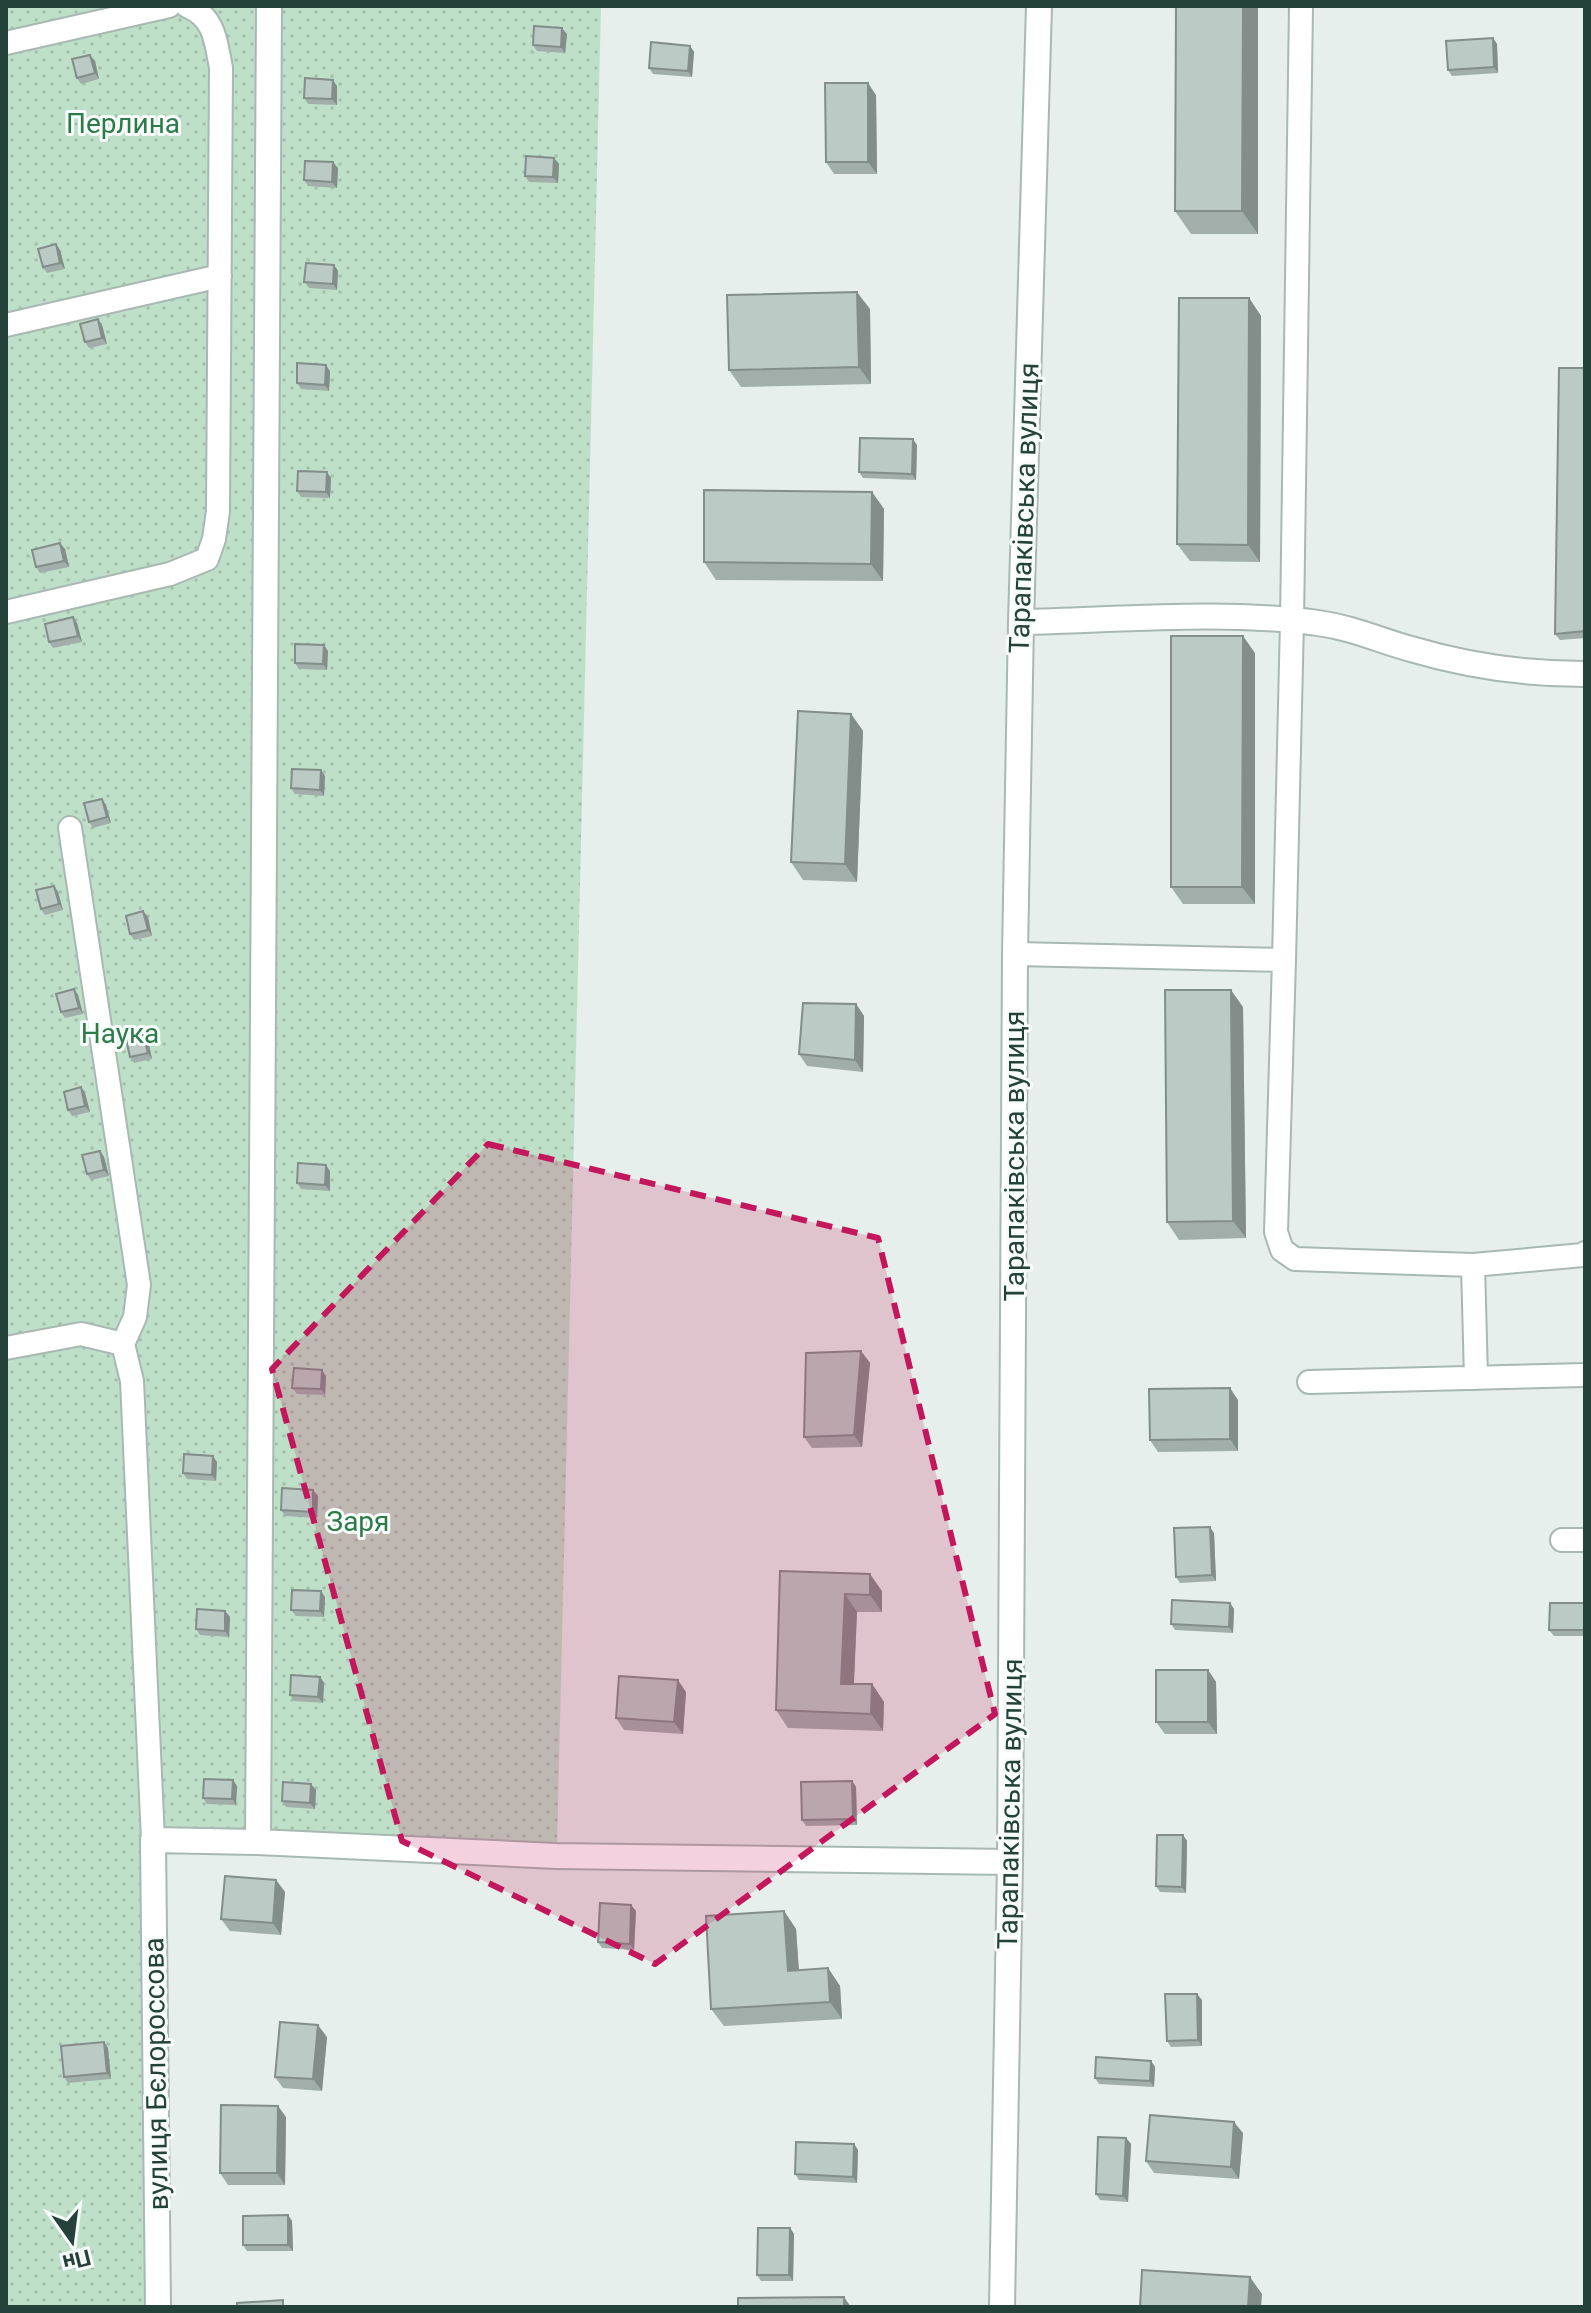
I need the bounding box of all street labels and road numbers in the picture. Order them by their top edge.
street label: Тарапаківська вулиця [1002,362,1046,654]
street label: Тарапаківська вулиця [998,1011,1031,1301]
street label: Тарапаківська вулиця [991,1658,1029,1950]
street label: вулиця Бєлороссова [137,1937,175,2211]

